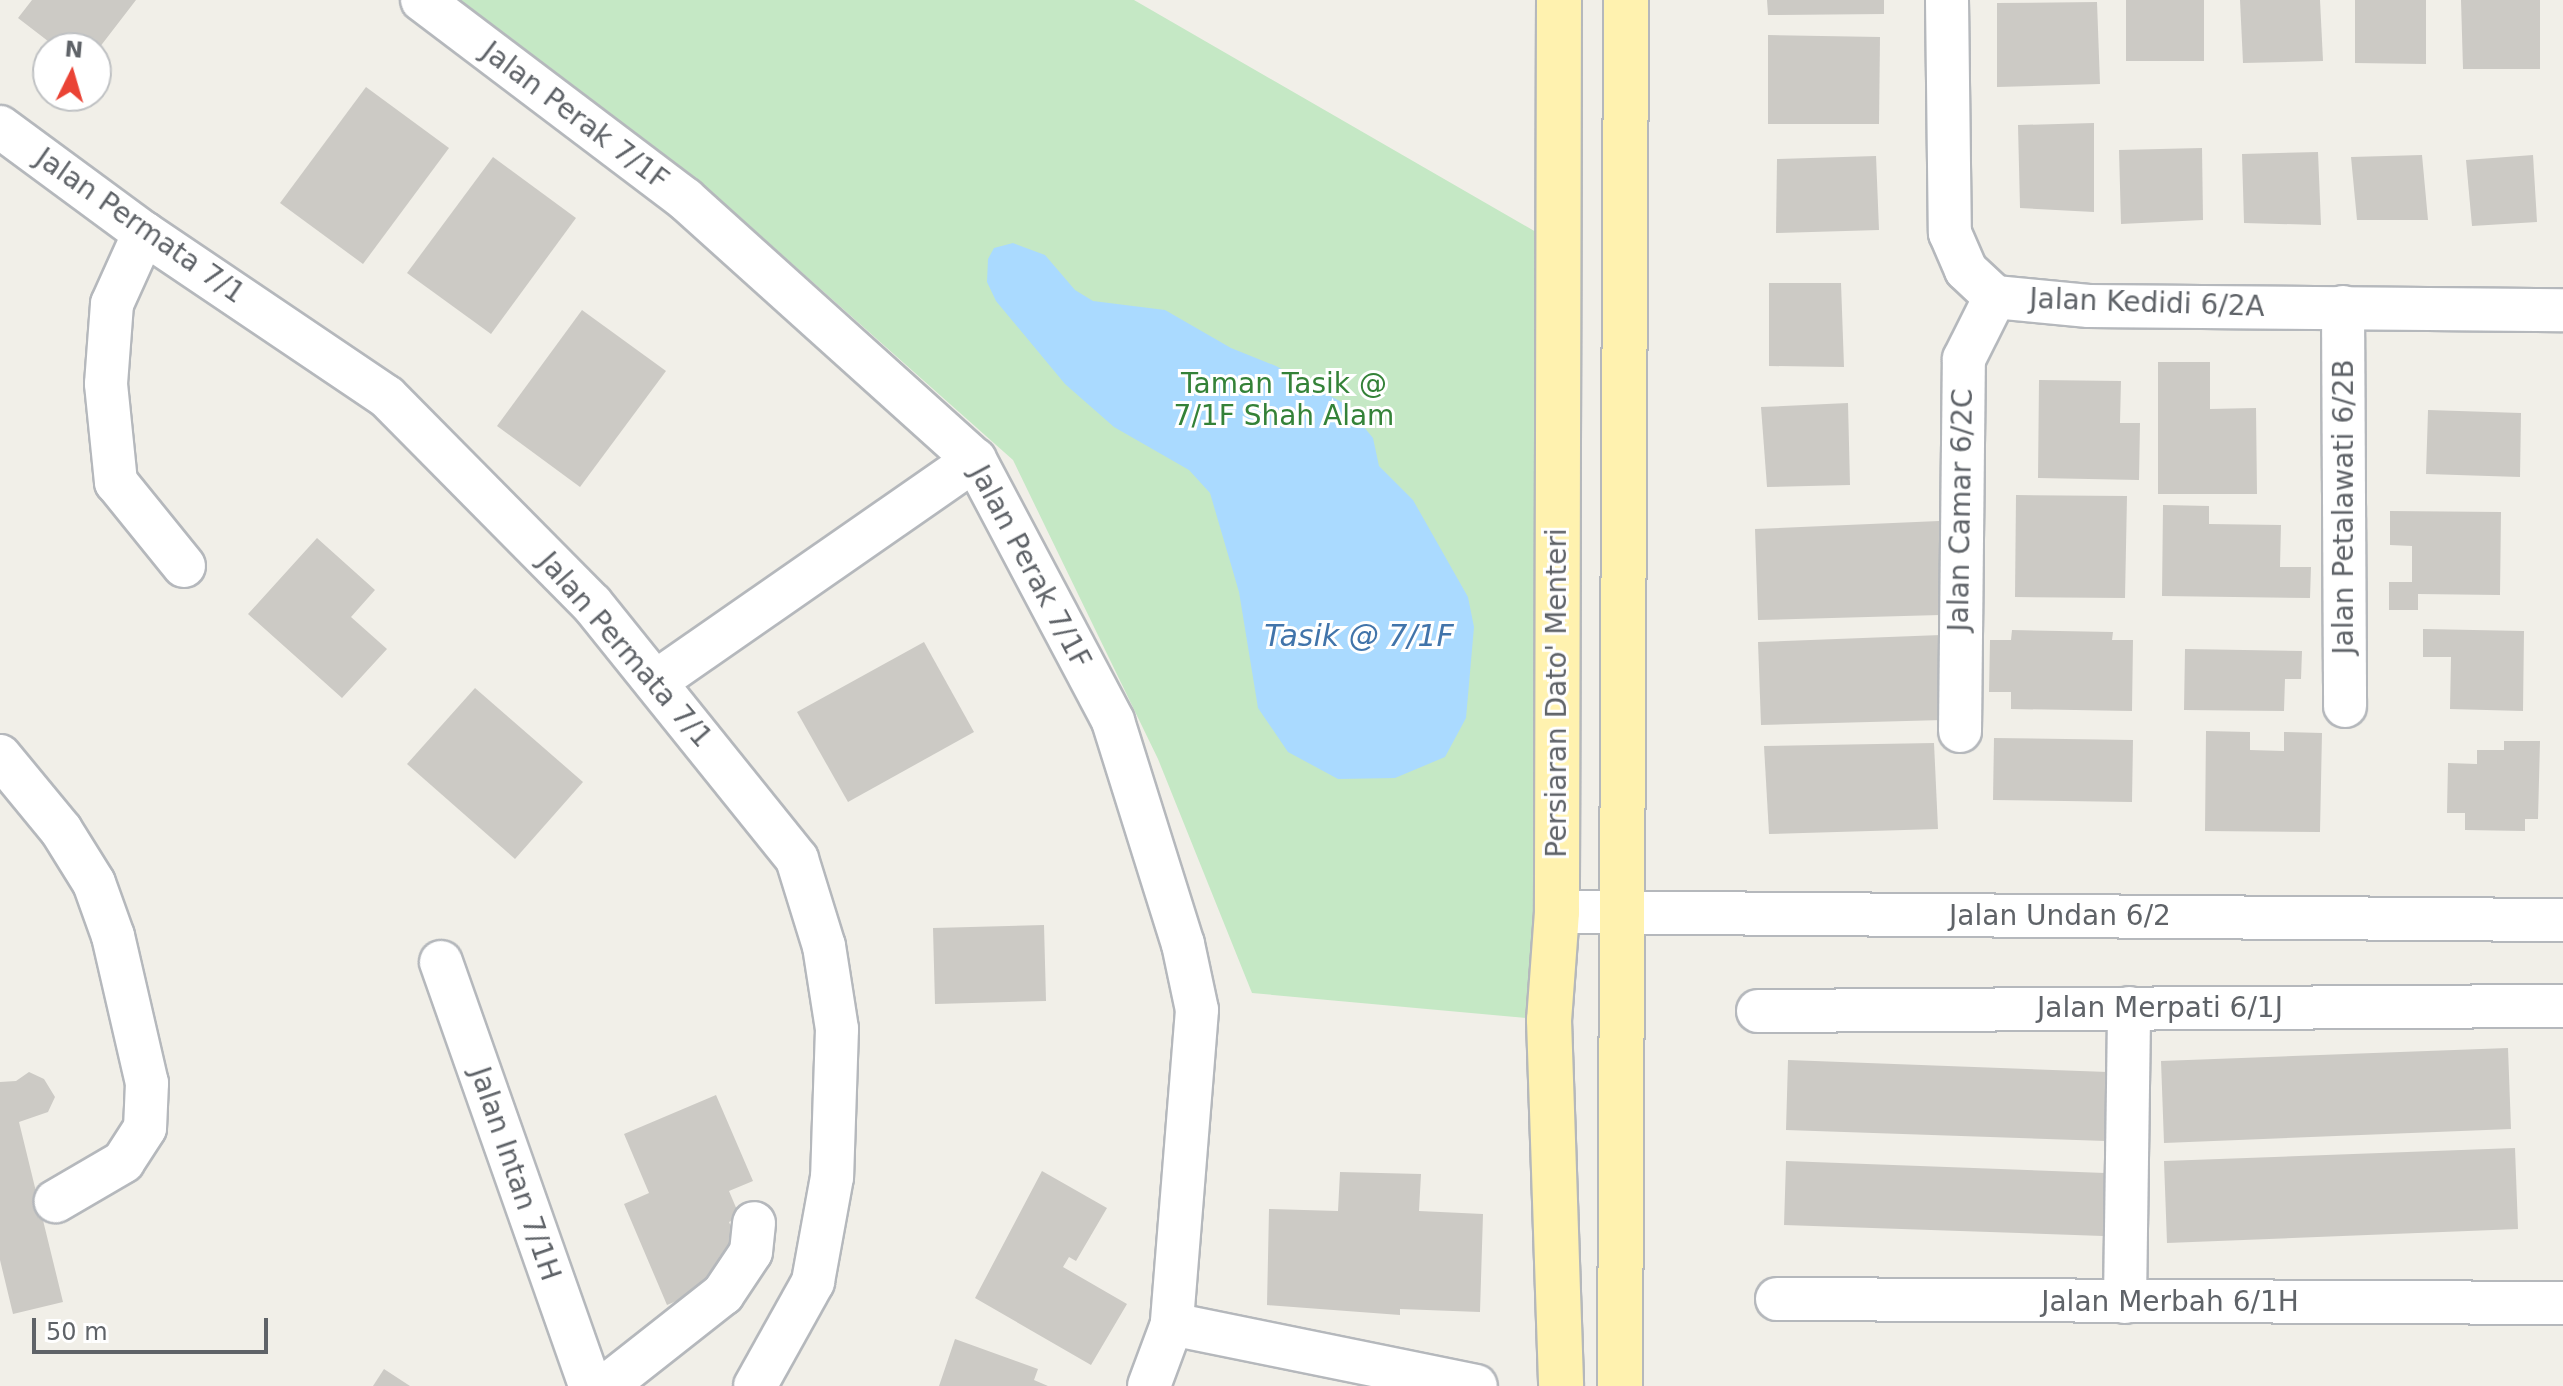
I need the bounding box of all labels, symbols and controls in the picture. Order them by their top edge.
north arrow [32,32,112,112]
street label: Jalan Perak 7/1F [475,35,675,197]
text: N [64,36,84,63]
street label: Jalan Permata 7/1 [29,141,251,311]
street label: Jalan Kedidi 6/2A [2029,282,2265,324]
street label: Jalan Petalawati 6/2B [2327,359,2361,655]
park label: Taman Tasik @ 7/1F Shah Alam [1174,367,1394,433]
street label: Jalan Camar 6/2C [1942,388,1980,632]
street label: Jalan Perak 7/1F [962,460,1098,674]
street label: Persiaran Dato' Menteri [1540,528,1574,858]
street label: Jalan Permata 7/1 [531,546,719,754]
water label: Tasik @ 7/1F [1264,618,1454,654]
street label: Jalan Undan 6/2 [1949,899,2171,933]
street label: Jalan Merpati 6/1J [2037,991,2283,1025]
street label: Jalan Intan 7/1H [463,1063,567,1285]
street label: Jalan Merbah 6/1H [2041,1285,2299,1319]
scale bar [36,1302,272,1352]
text: 50 m [46,1318,108,1346]

